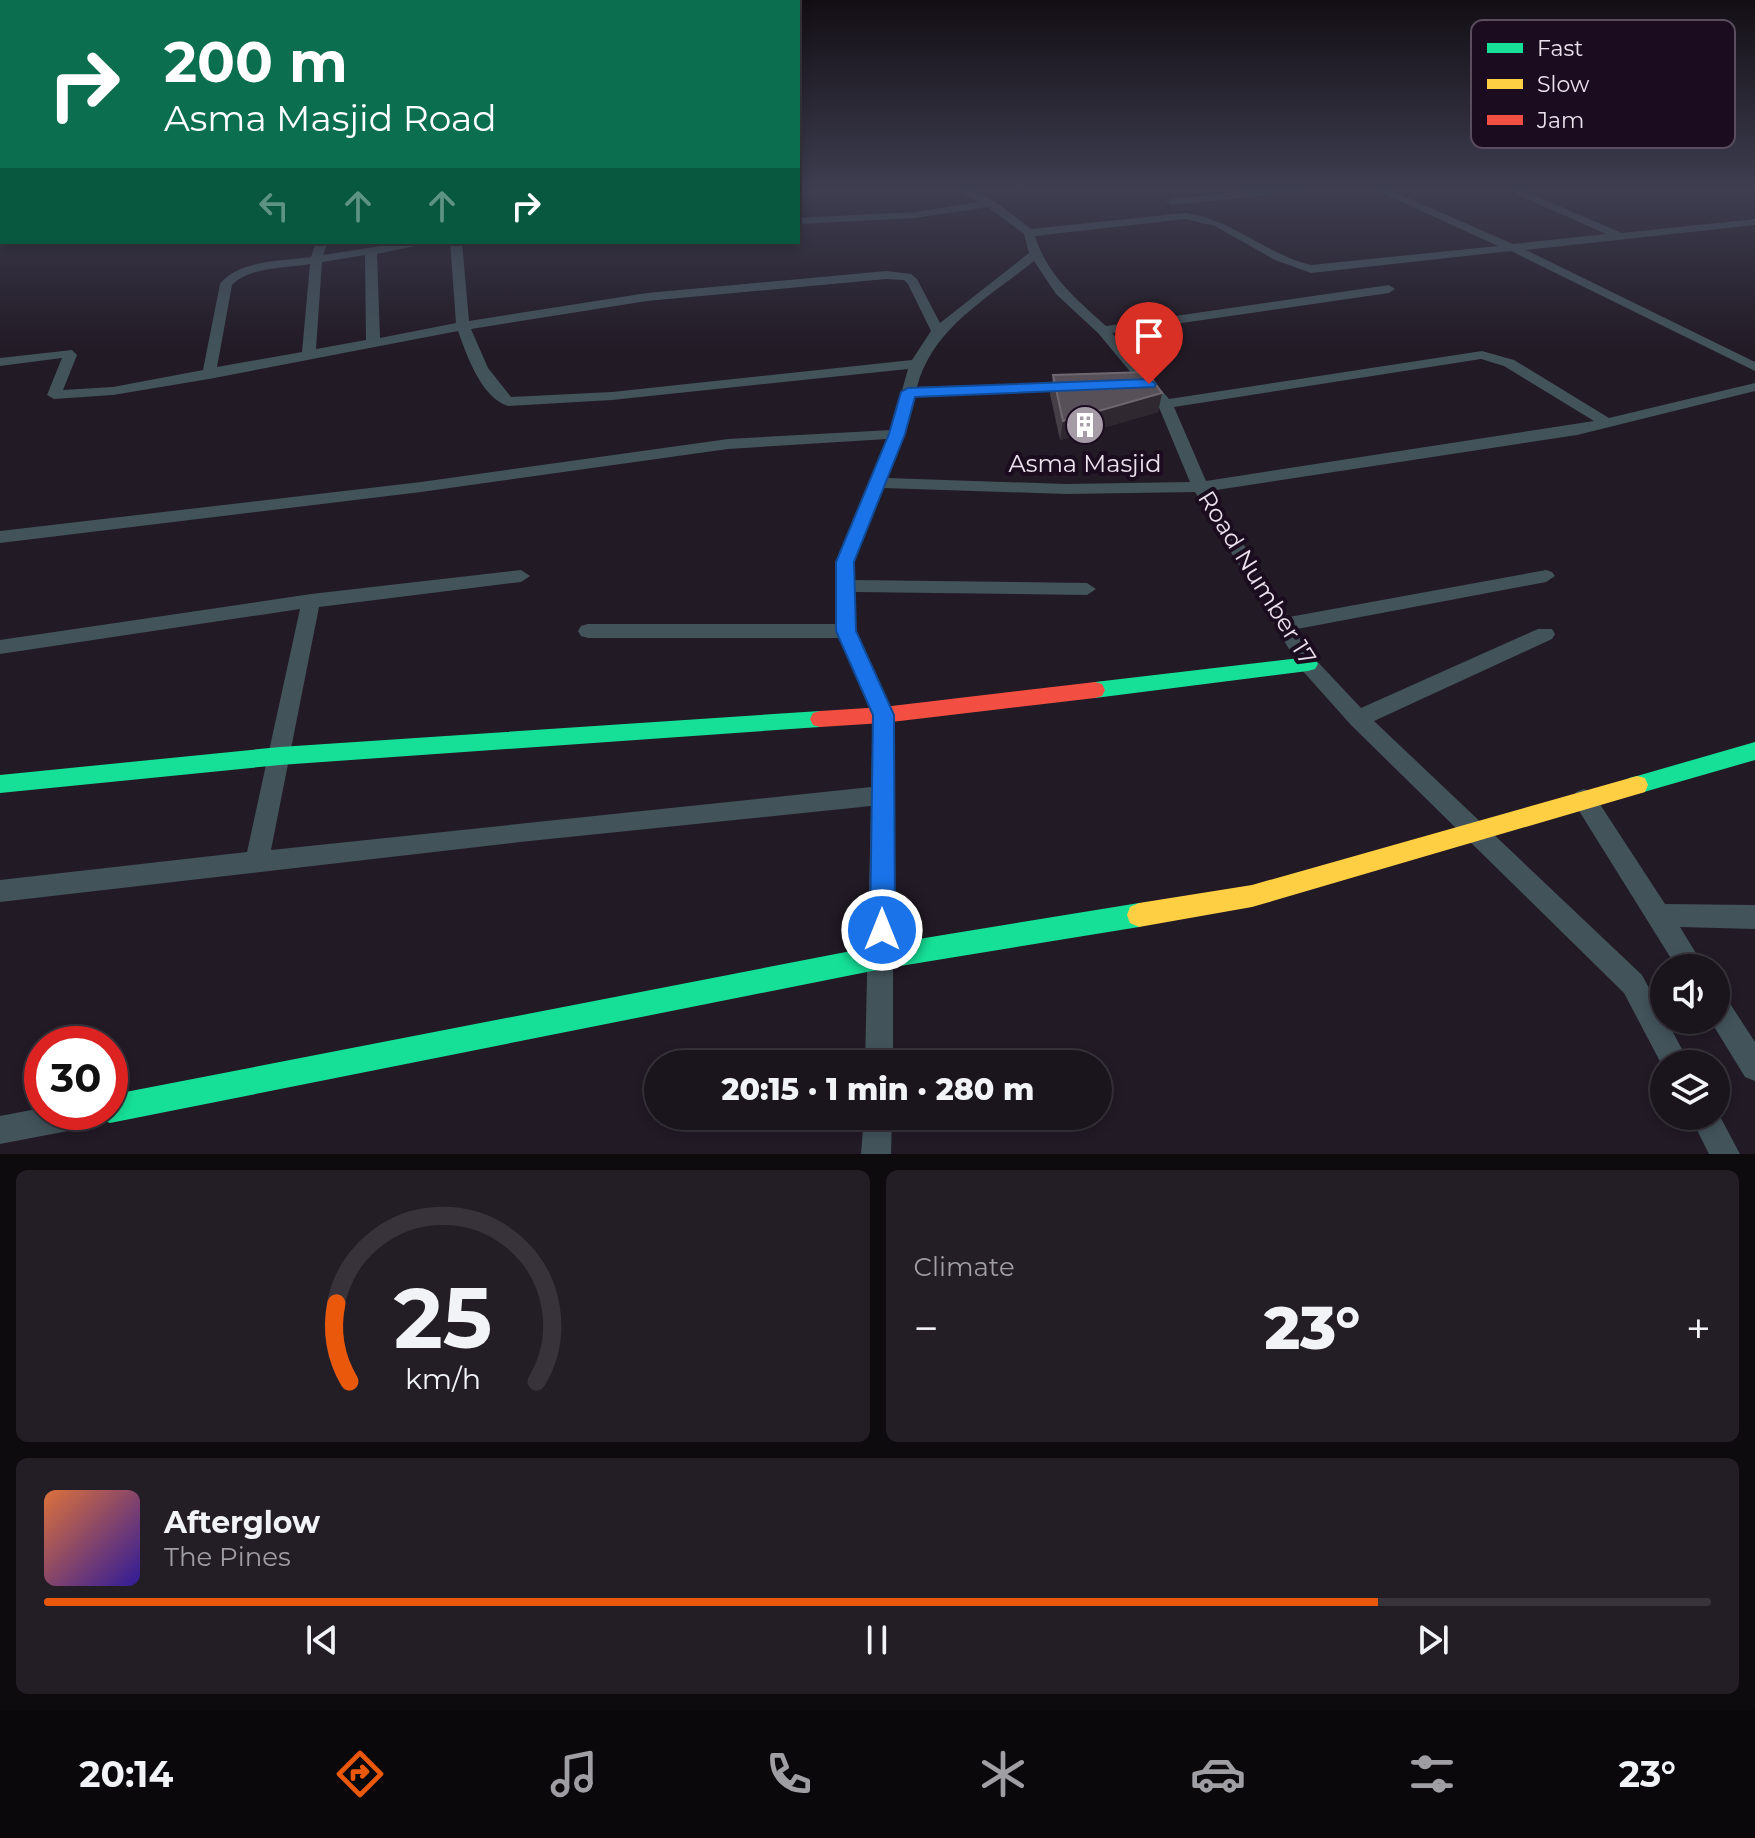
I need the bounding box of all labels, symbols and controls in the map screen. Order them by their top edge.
legend [1471,20,1735,148]
text: 200 m [164,28,348,96]
icon: right [32,32,136,136]
text: Fast [1537,35,1583,62]
text: Slow [1537,71,1590,98]
text: Asma Masjid Road [164,96,497,140]
text: Jam [1536,107,1584,134]
icon: left [252,184,296,228]
icon: ahead [336,184,380,228]
icon: ahead [420,184,464,228]
icon: right [504,184,548,228]
pin [1115,302,1183,384]
icon: arrive [1127,314,1171,358]
building icon: Asma Masjid [1064,404,1106,446]
place label: Asma Masjid [1009,449,1161,478]
street label: Road Number 17 [1192,485,1323,670]
position arrow [840,888,924,972]
map controls [1650,954,1730,1130]
button: sound [1650,954,1730,1034]
speed limit sign: 30 [24,1026,128,1130]
button: layers [1650,1050,1730,1130]
text: 20:15 · 1 min · 280 m [722,1071,1034,1108]
text: Climate [914,1251,1015,1283]
text: 25 [393,1267,492,1369]
text: 23° [1264,1291,1360,1364]
text: − [914,1301,939,1355]
text: + [1686,1301,1711,1355]
text: km/h [405,1361,481,1396]
text: Afterglow [164,1504,320,1541]
text: The Pines [164,1541,291,1573]
icon: previous [300,1618,344,1662]
icon: pause [855,1618,899,1662]
icon: next [1411,1618,1455,1662]
icon: directions [332,1746,388,1802]
icon: music [546,1746,602,1802]
icon: phone [761,1746,817,1802]
icon: climate [975,1746,1031,1802]
icon: car [1190,1746,1246,1802]
icon: filters [1404,1746,1460,1802]
text: 20:14 [79,1752,173,1796]
text: 23° [1619,1752,1676,1796]

